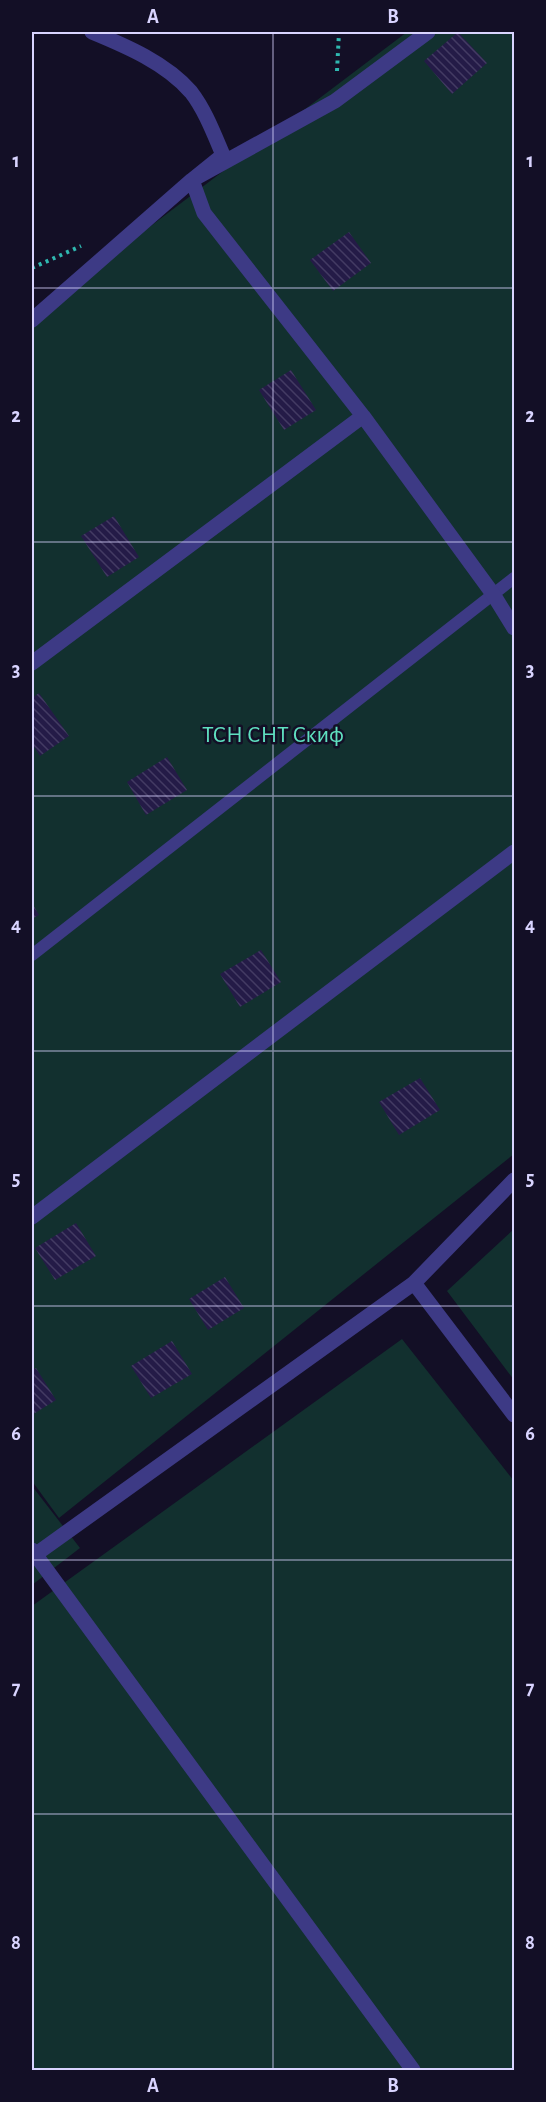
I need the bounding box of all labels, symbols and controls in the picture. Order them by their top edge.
text: A [147,7,159,27]
text: B [387,7,399,27]
text: 1 [12,151,20,171]
text: 1 [526,151,534,171]
text: 2 [11,406,21,426]
text: 2 [525,406,535,426]
text: 3 [12,660,20,680]
text: 3 [526,660,534,680]
park label: ТСН СНТ Скиф [202,723,344,747]
text: 4 [11,915,21,935]
text: 4 [525,915,535,935]
text: 5 [12,1169,20,1189]
text: 5 [526,1169,534,1189]
text: 6 [11,1424,21,1444]
text: 6 [525,1424,535,1444]
text: 7 [12,1678,21,1698]
text: 7 [526,1678,535,1698]
text: 8 [11,1933,21,1953]
text: 8 [525,1933,535,1953]
text: A [147,2076,159,2096]
text: B [387,2076,399,2096]

